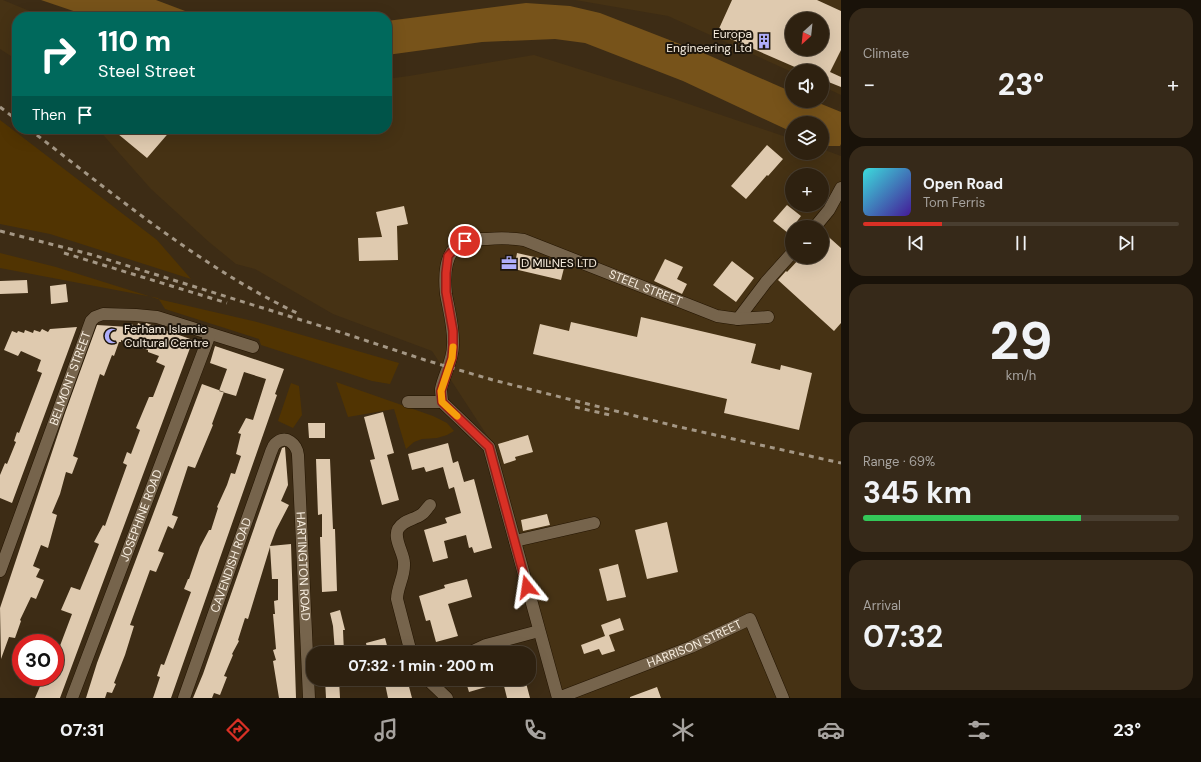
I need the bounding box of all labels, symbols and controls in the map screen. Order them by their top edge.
north arrow [785,12,829,56]
map controls [785,12,829,264]
text: 110 m [98,23,171,60]
place label: Europa Engineering Ltd [666,26,752,56]
icon: right [32,28,84,80]
building icon: Europa Engineering Ltd [755,32,773,50]
text: Climate [863,45,909,62]
text: Steel Street [98,59,196,83]
button: sound [785,64,829,108]
text: 23° [998,65,1044,104]
text: − [863,70,875,99]
text: + [1167,70,1179,99]
icon: arrive [74,104,96,126]
text: Then [32,105,66,125]
button: layers [785,116,829,160]
button: + [785,168,829,212]
text: Open Road [923,174,1003,194]
text: Tom Ferris [923,194,985,211]
button: − [785,220,829,264]
pin [448,224,482,258]
icon: arrive [454,230,476,252]
icon: previous [905,232,927,254]
icon: pause [1010,232,1032,254]
icon: next [1115,232,1137,254]
office icon: D MILNES LTD [500,254,518,272]
place label: D MILNES LTD [521,255,597,271]
street label: STEEL STREET [607,266,685,310]
text: 29 [990,307,1052,375]
place label: Ferham Islamic Cultural Centre [124,321,209,351]
mosque icon: Ferham Islamic Cultural Centre [103,327,121,345]
street label: BELMONT STREET [46,329,95,428]
text: km/h [1006,367,1036,384]
text: Range · 69% [863,453,935,470]
street label: JOSEPHINE ROAD [116,467,166,564]
text: 345 km [863,473,972,512]
street label: HARTINGTON ROAD [293,511,314,621]
street label: CAVENDISH ROAD [207,515,255,615]
position arrow [506,566,548,608]
text: Arrival [863,597,901,614]
street label: HARRISON STREET [644,616,744,671]
text: 07:32 [863,617,943,656]
speed limit sign: 30 [12,634,64,686]
text: 07:32 · 1 min · 200 m [348,656,494,676]
icon: directions [224,716,252,744]
icon: music [372,716,400,744]
icon: phone [521,716,549,744]
icon: climate [669,716,697,744]
icon: car [817,716,845,744]
icon: filters [965,716,993,744]
text: 07:31 [60,718,104,742]
text: 23° [1113,718,1141,742]

